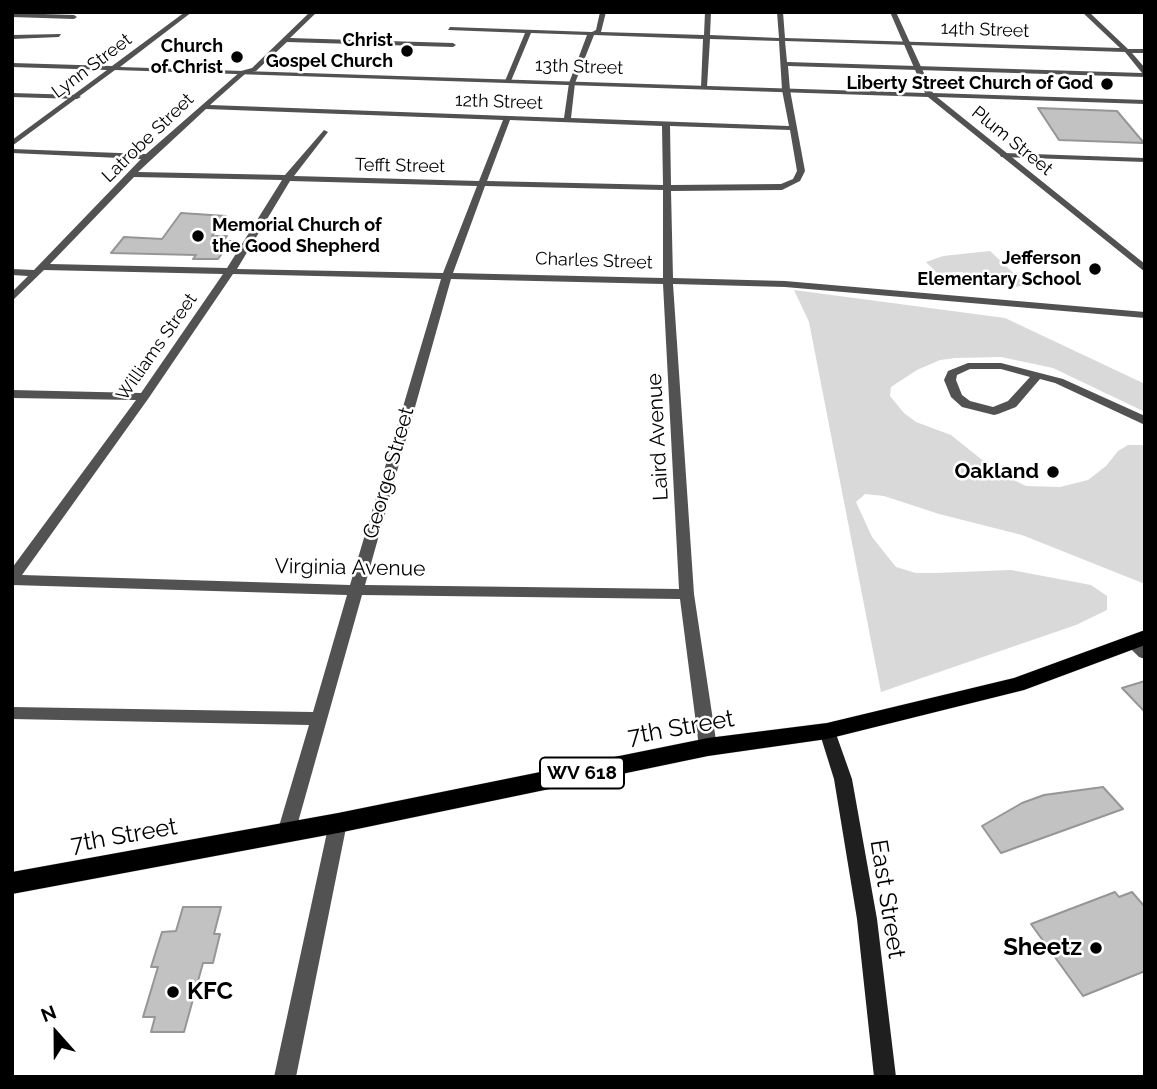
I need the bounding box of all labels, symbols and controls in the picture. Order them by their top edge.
street label: 14th Street [940,18,1030,42]
street label: Lynn Street [48,29,136,103]
place label: Christ Gospel Church [266,30,393,72]
place label: Church of Christ [151,36,223,78]
marker: Christ Gospel Church [399,43,415,59]
marker: Church of Christ [229,49,245,65]
street label: 13th Street [534,55,624,79]
place label: Liberty Street Church of God [846,73,1093,95]
marker: Liberty Street Church of God [1099,76,1115,92]
street label: Latrobe Street [98,89,198,187]
street label: 12th Street [455,90,543,114]
street label: Plum Street [967,102,1057,180]
street label: Tefft Street [355,154,445,178]
place label: Memorial Church of the Good Shepherd [212,215,382,258]
marker: Memorial Church of the Good Shepherd [190,228,206,244]
street label: Charles Street [535,248,653,274]
place label: Jefferson Elementary School [917,248,1081,290]
marker: Jefferson Elementary School [1087,261,1103,277]
street label: Williams Street [112,289,202,405]
street label: Laird Avenue [642,373,674,501]
street label: George Street [358,404,420,542]
place label: Oakland [955,459,1039,485]
marker: Oakland [1045,464,1061,480]
street label: Virginia Avenue [274,554,426,582]
street label: 7th Street [626,704,736,752]
road number: WV 618 [540,758,624,788]
street label: 7th Street [69,812,179,860]
street label: East Street [863,838,911,960]
place label: Sheetz [1003,934,1082,962]
marker: Sheetz [1088,940,1104,956]
place label: KFC [187,978,233,1006]
marker: KFC [165,984,181,1000]
north arrow [21,998,91,1068]
text: N [38,1001,59,1026]

